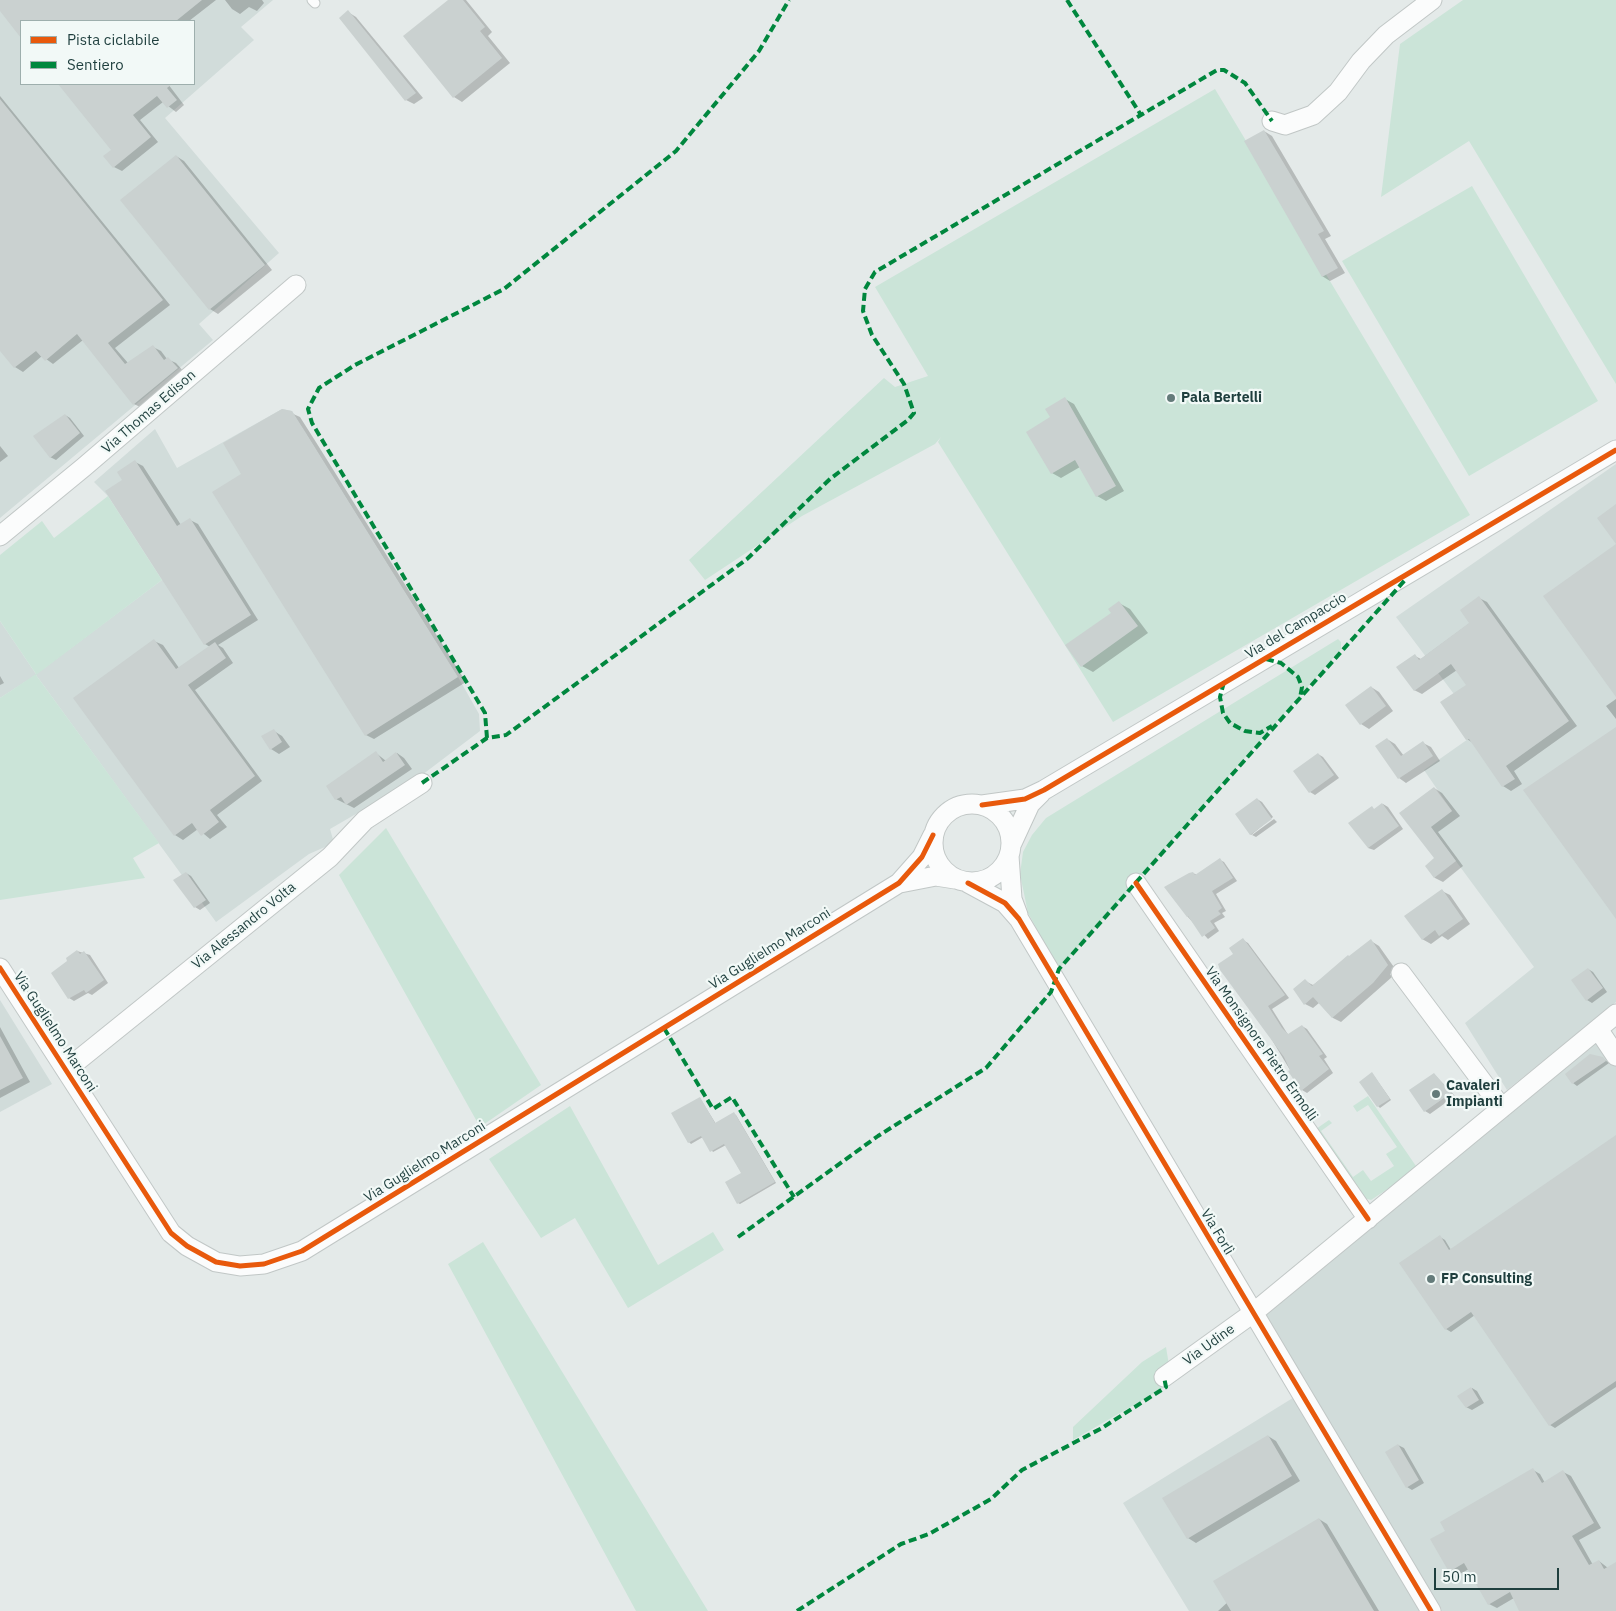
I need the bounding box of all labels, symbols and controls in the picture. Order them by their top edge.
legend [20,20,195,85]
text: Pista ciclabile [67,30,160,49]
text: Sentiero [67,55,124,74]
street label: Via Thomas Edison [99,367,199,457]
place label: Pala Bertelli [1181,390,1262,406]
marker: Pala Bertelli [1165,392,1177,404]
street label: Via del Campaccio [1242,589,1350,663]
street label: Via Alessandro Volta [189,879,299,973]
street label: Via Guglielmo Marconi [706,905,834,993]
street label: Via Monsignore Pietro Ermolli [1201,964,1321,1124]
street label: Via Guglielmo Marconi [10,969,100,1095]
place label: Cavaleri Impianti [1446,1078,1503,1110]
marker: Cavaleri Impianti [1430,1088,1442,1100]
street label: Via Guglielmo Marconi [361,1118,489,1206]
street label: Via Forlì [1197,1206,1237,1258]
place label: FP Consulting [1441,1271,1532,1287]
marker: FP Consulting [1425,1273,1437,1285]
street label: Via Udine [1180,1321,1238,1369]
scale bar [1436,1558,1561,1590]
text: 50 m [1442,1567,1477,1586]

